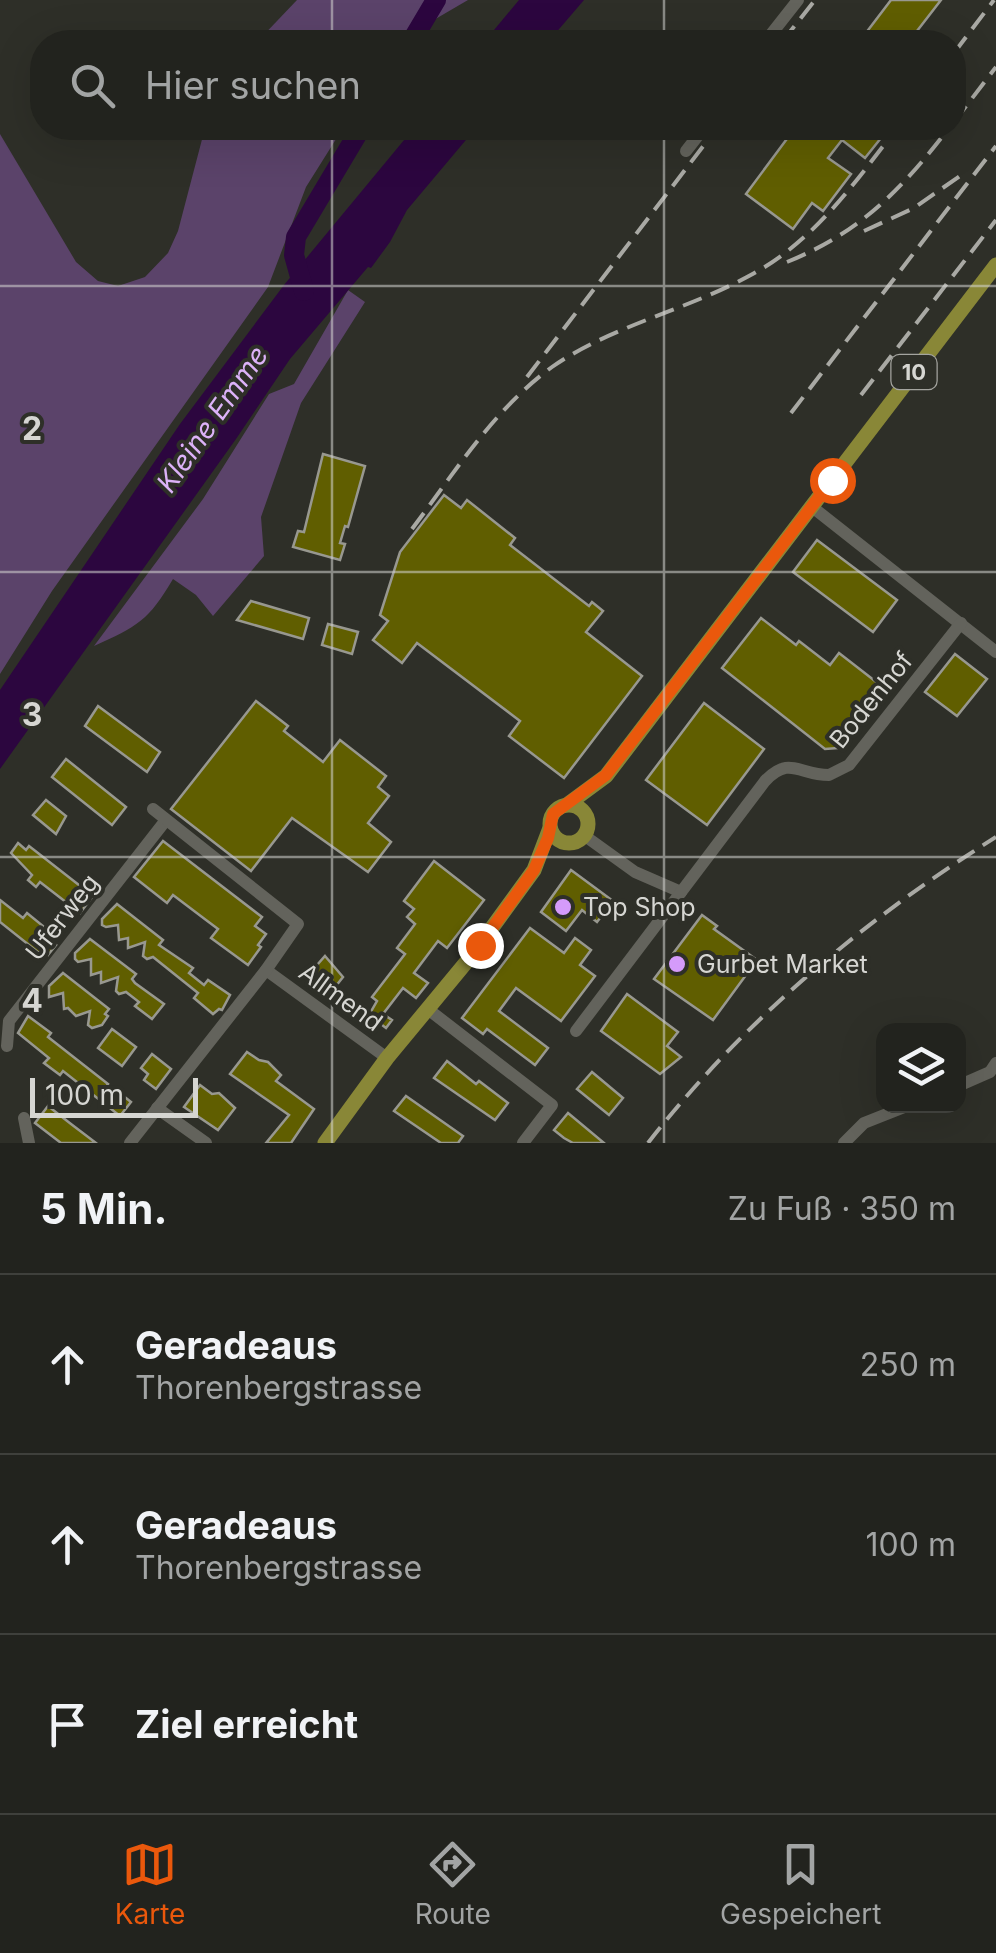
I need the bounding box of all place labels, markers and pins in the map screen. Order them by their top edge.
place label: Top Shop [583,892,696,922]
marker: Top Shop [552,896,574,918]
place label: Gurbet Market [697,949,868,979]
marker: Gurbet Market [666,953,688,975]

